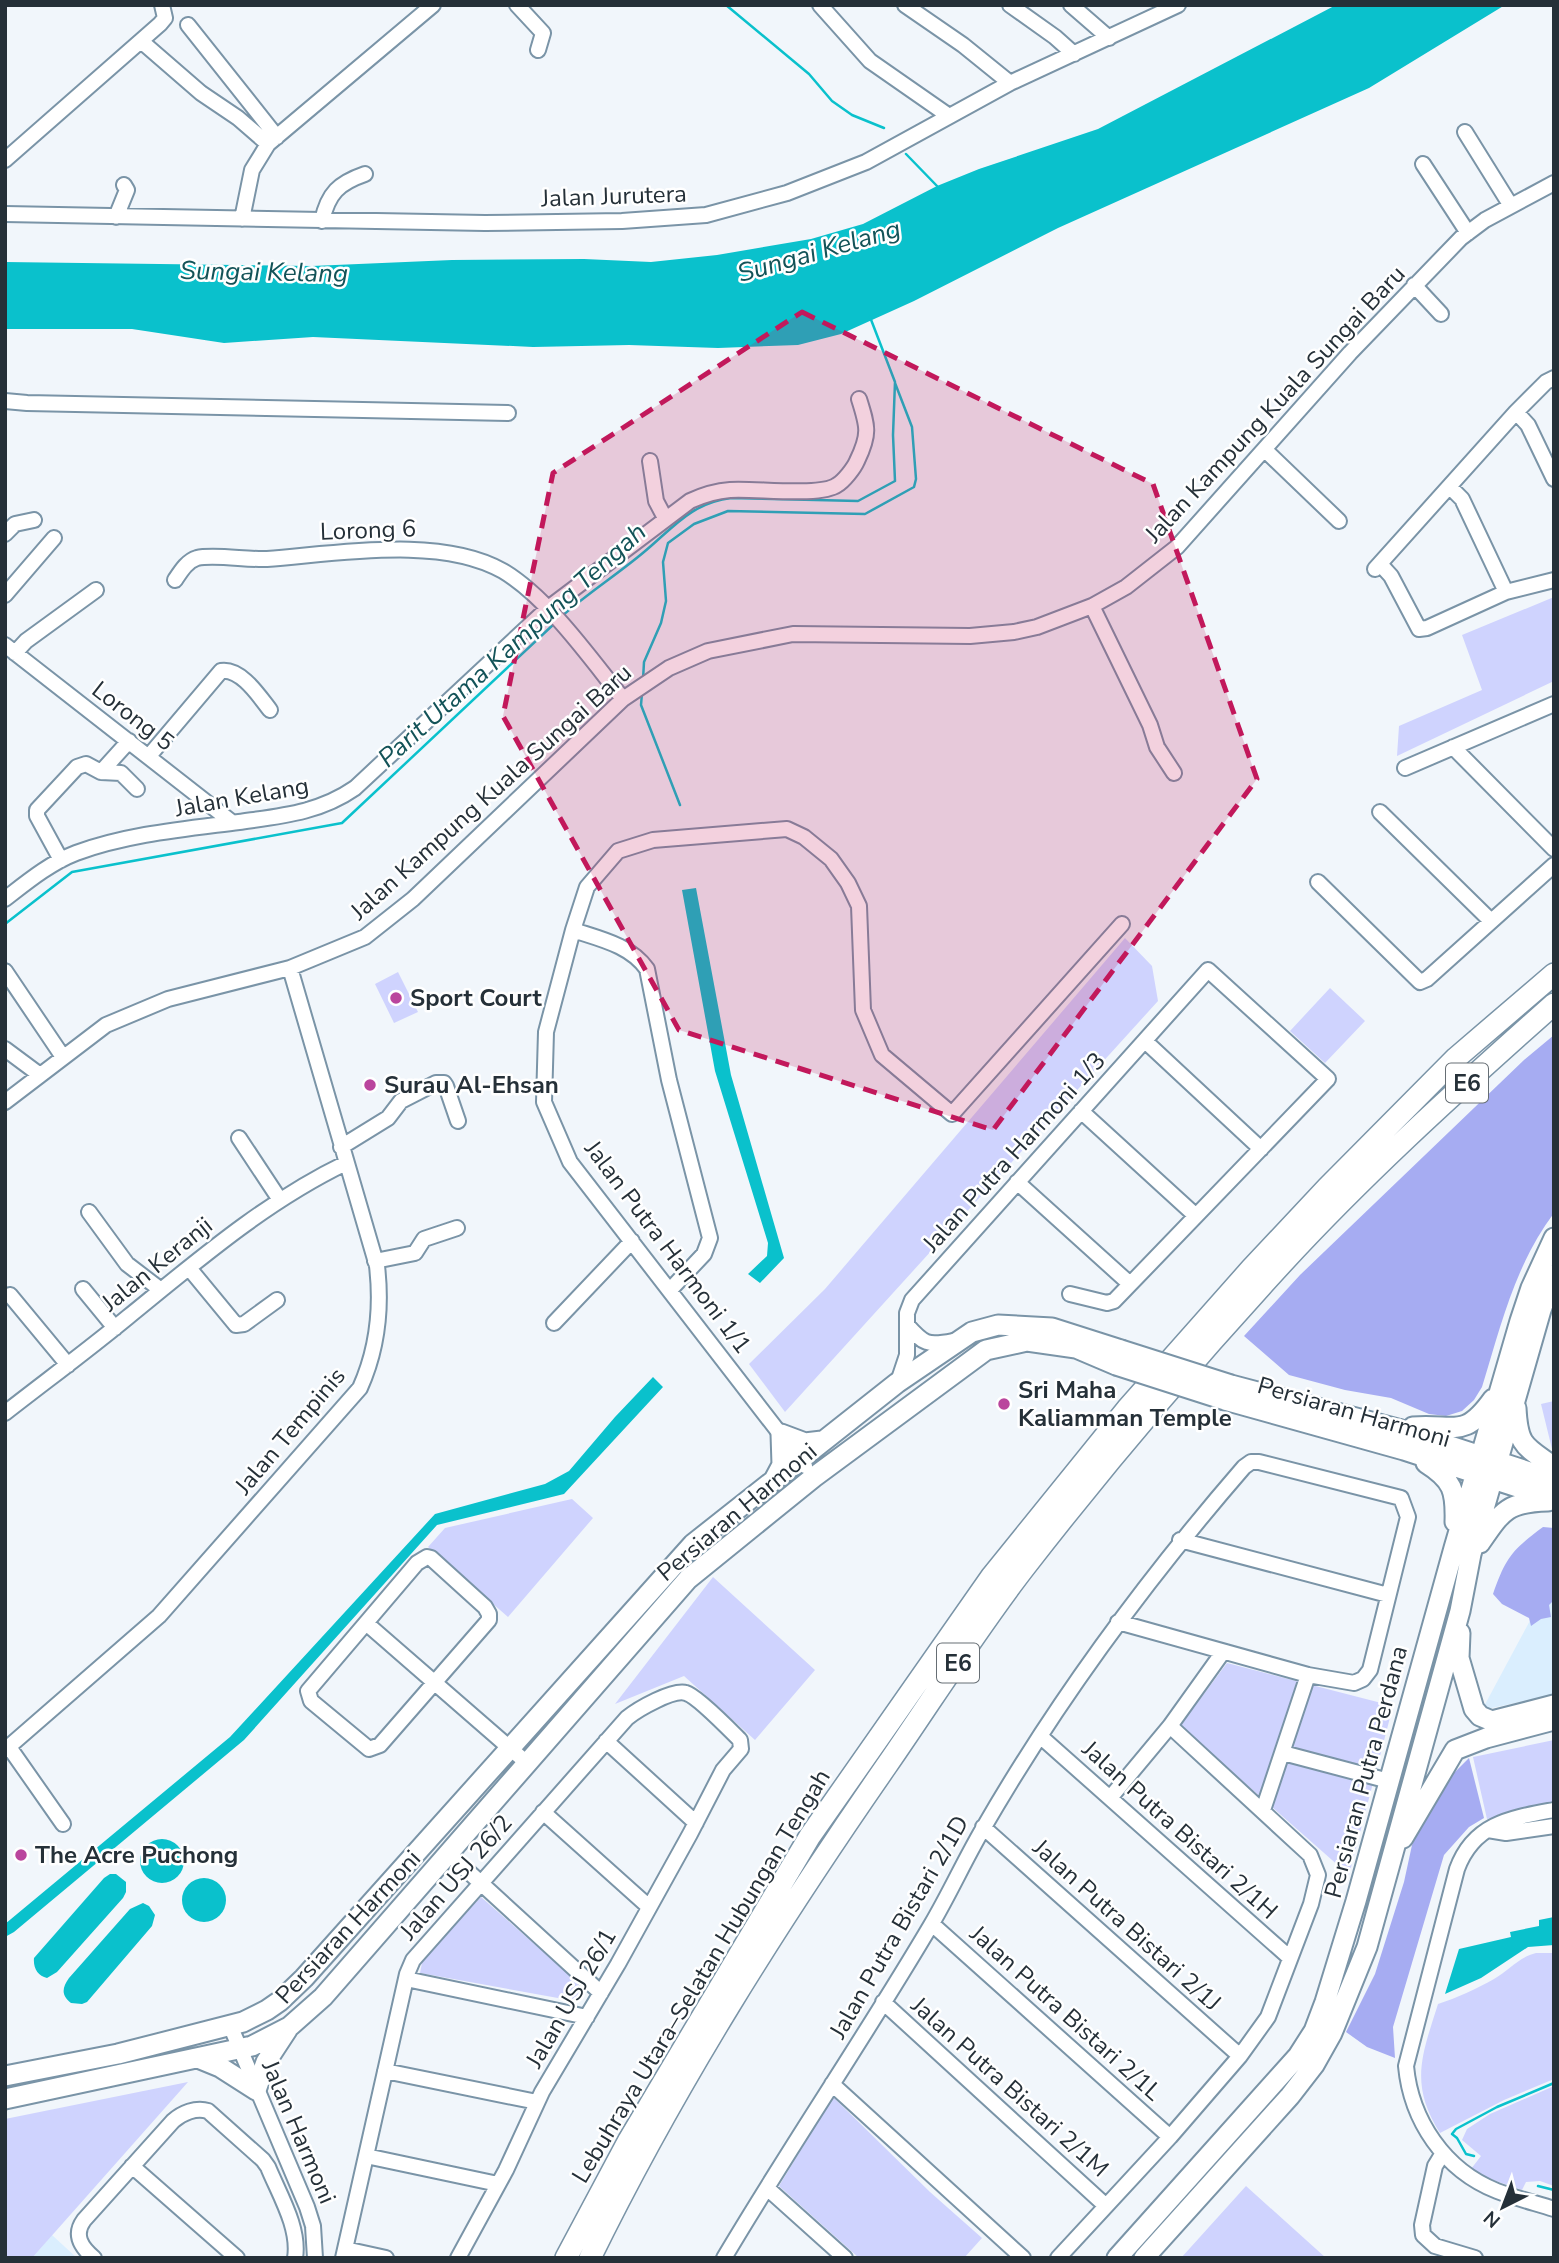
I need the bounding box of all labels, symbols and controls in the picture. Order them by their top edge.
street label: Jalan Jurutera [540,177,687,215]
water label: Sungai Kelang [733,211,905,291]
water label: Sungai Kelang [180,253,348,291]
street label: Jalan Kampung Kuala Sungai Baru [1137,259,1412,550]
street label: Lorong 6 [319,512,417,548]
water label: Parit Utama Kampung Tengah [370,515,654,775]
street label: Jalan Kampung Kuala Sungai Baru [343,657,638,928]
street label: Lorong 5 [85,674,181,758]
street label: Jalan Kelang [172,770,311,825]
place label: Sport Court [410,982,542,1014]
marker: Sport Court [388,990,404,1006]
street label: Jalan Putra Harmoni 1/3 [915,1045,1112,1260]
road number: E6 [1446,1064,1488,1102]
place label: Surau Al-Ehsan [384,1069,559,1101]
marker: Surau Al-Ehsan [362,1077,378,1093]
street label: Jalan Putra Harmoni 1/1 [577,1133,759,1360]
street label: Jalan Keranji [94,1210,219,1319]
street label: Jalan Tempinis [227,1361,353,1502]
street label: Persiaran Harmoni [1254,1369,1454,1455]
place label: Sri Maha Kaliamman Temple [1018,1374,1232,1434]
marker: Sri Maha Kaliamman Temple [996,1396,1012,1412]
street label: Persiaran Harmoni [650,1436,824,1588]
street label: Persiaran Putra Perdana [1317,1642,1415,1902]
road number: E6 [937,1644,979,1682]
street label: Jalan Putra Bistari 2/1H [1075,1733,1285,1927]
street label: Lebuhraya Utara–Selatan Hubungan Tengah [564,1763,838,2189]
street label: Jalan USJ 26/2 [392,1808,519,1947]
street label: Jalan Putra Bistari 2/1D [822,1810,976,2045]
street label: Jalan Putra Bistari 2/1J [1025,1831,1228,2018]
place label: The Acre Puchong [35,1839,238,1871]
street label: Persiaran Harmoni [268,1843,428,2011]
marker: The Acre Puchong [13,1847,29,1863]
street label: Jalan Putra Bistari 2/1L [963,1918,1169,2108]
street label: Jalan USJ 26/1 [518,1922,624,2074]
street label: Jalan Putra Bistari 2/1M [904,1989,1116,2184]
street label: Jalan Harmoni [254,2055,344,2209]
north arrow [1468,2172,1538,2242]
text: N [1478,2204,1506,2233]

